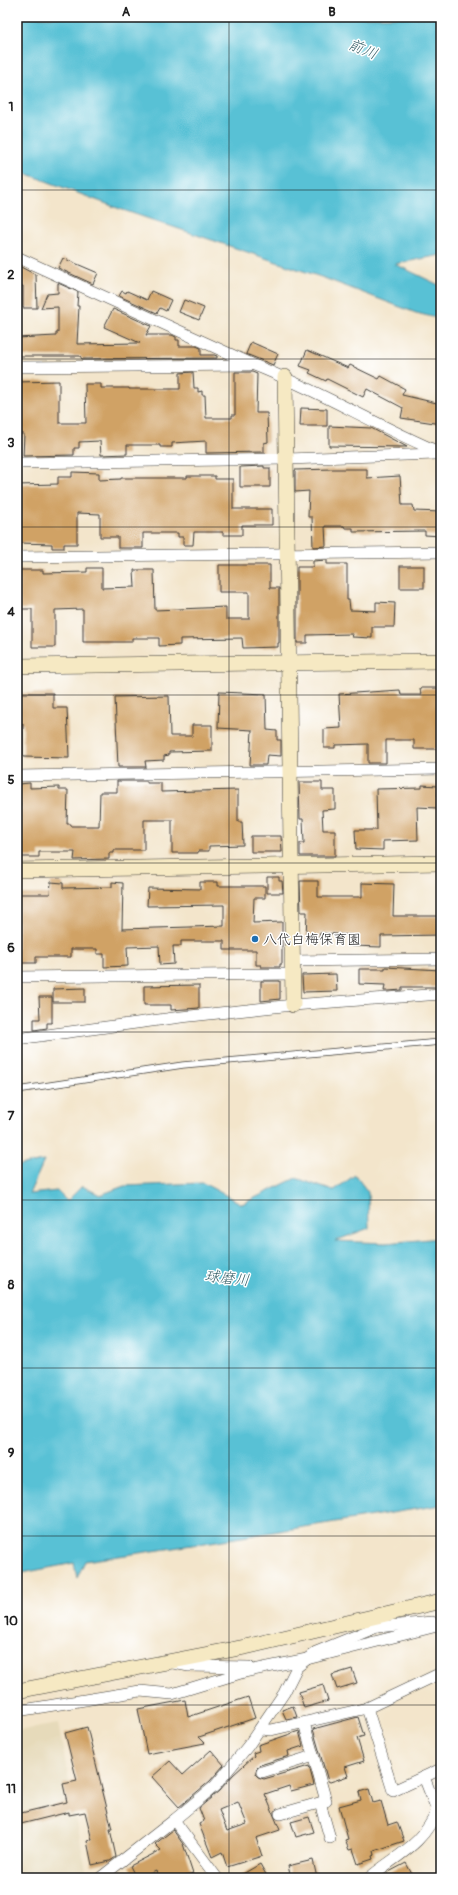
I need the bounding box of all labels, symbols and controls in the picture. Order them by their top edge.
text: A [122,4,131,20]
text: B [328,4,336,20]
water label: 前川 [345,35,380,64]
text: 1 [8,99,14,115]
text: 2 [7,267,15,283]
text: 3 [7,435,15,451]
text: 4 [7,604,15,620]
text: 5 [7,772,15,788]
place label: 八代白梅保育園 [263,931,361,948]
marker: 八代白梅保育園 [250,934,260,944]
text: 6 [7,940,15,956]
text: 7 [8,1108,15,1124]
water label: 球磨川 [204,1267,250,1290]
text: 8 [8,1277,15,1293]
text: 9 [8,1445,15,1461]
text: 10 [4,1613,18,1629]
text: 11 [6,1781,16,1797]

